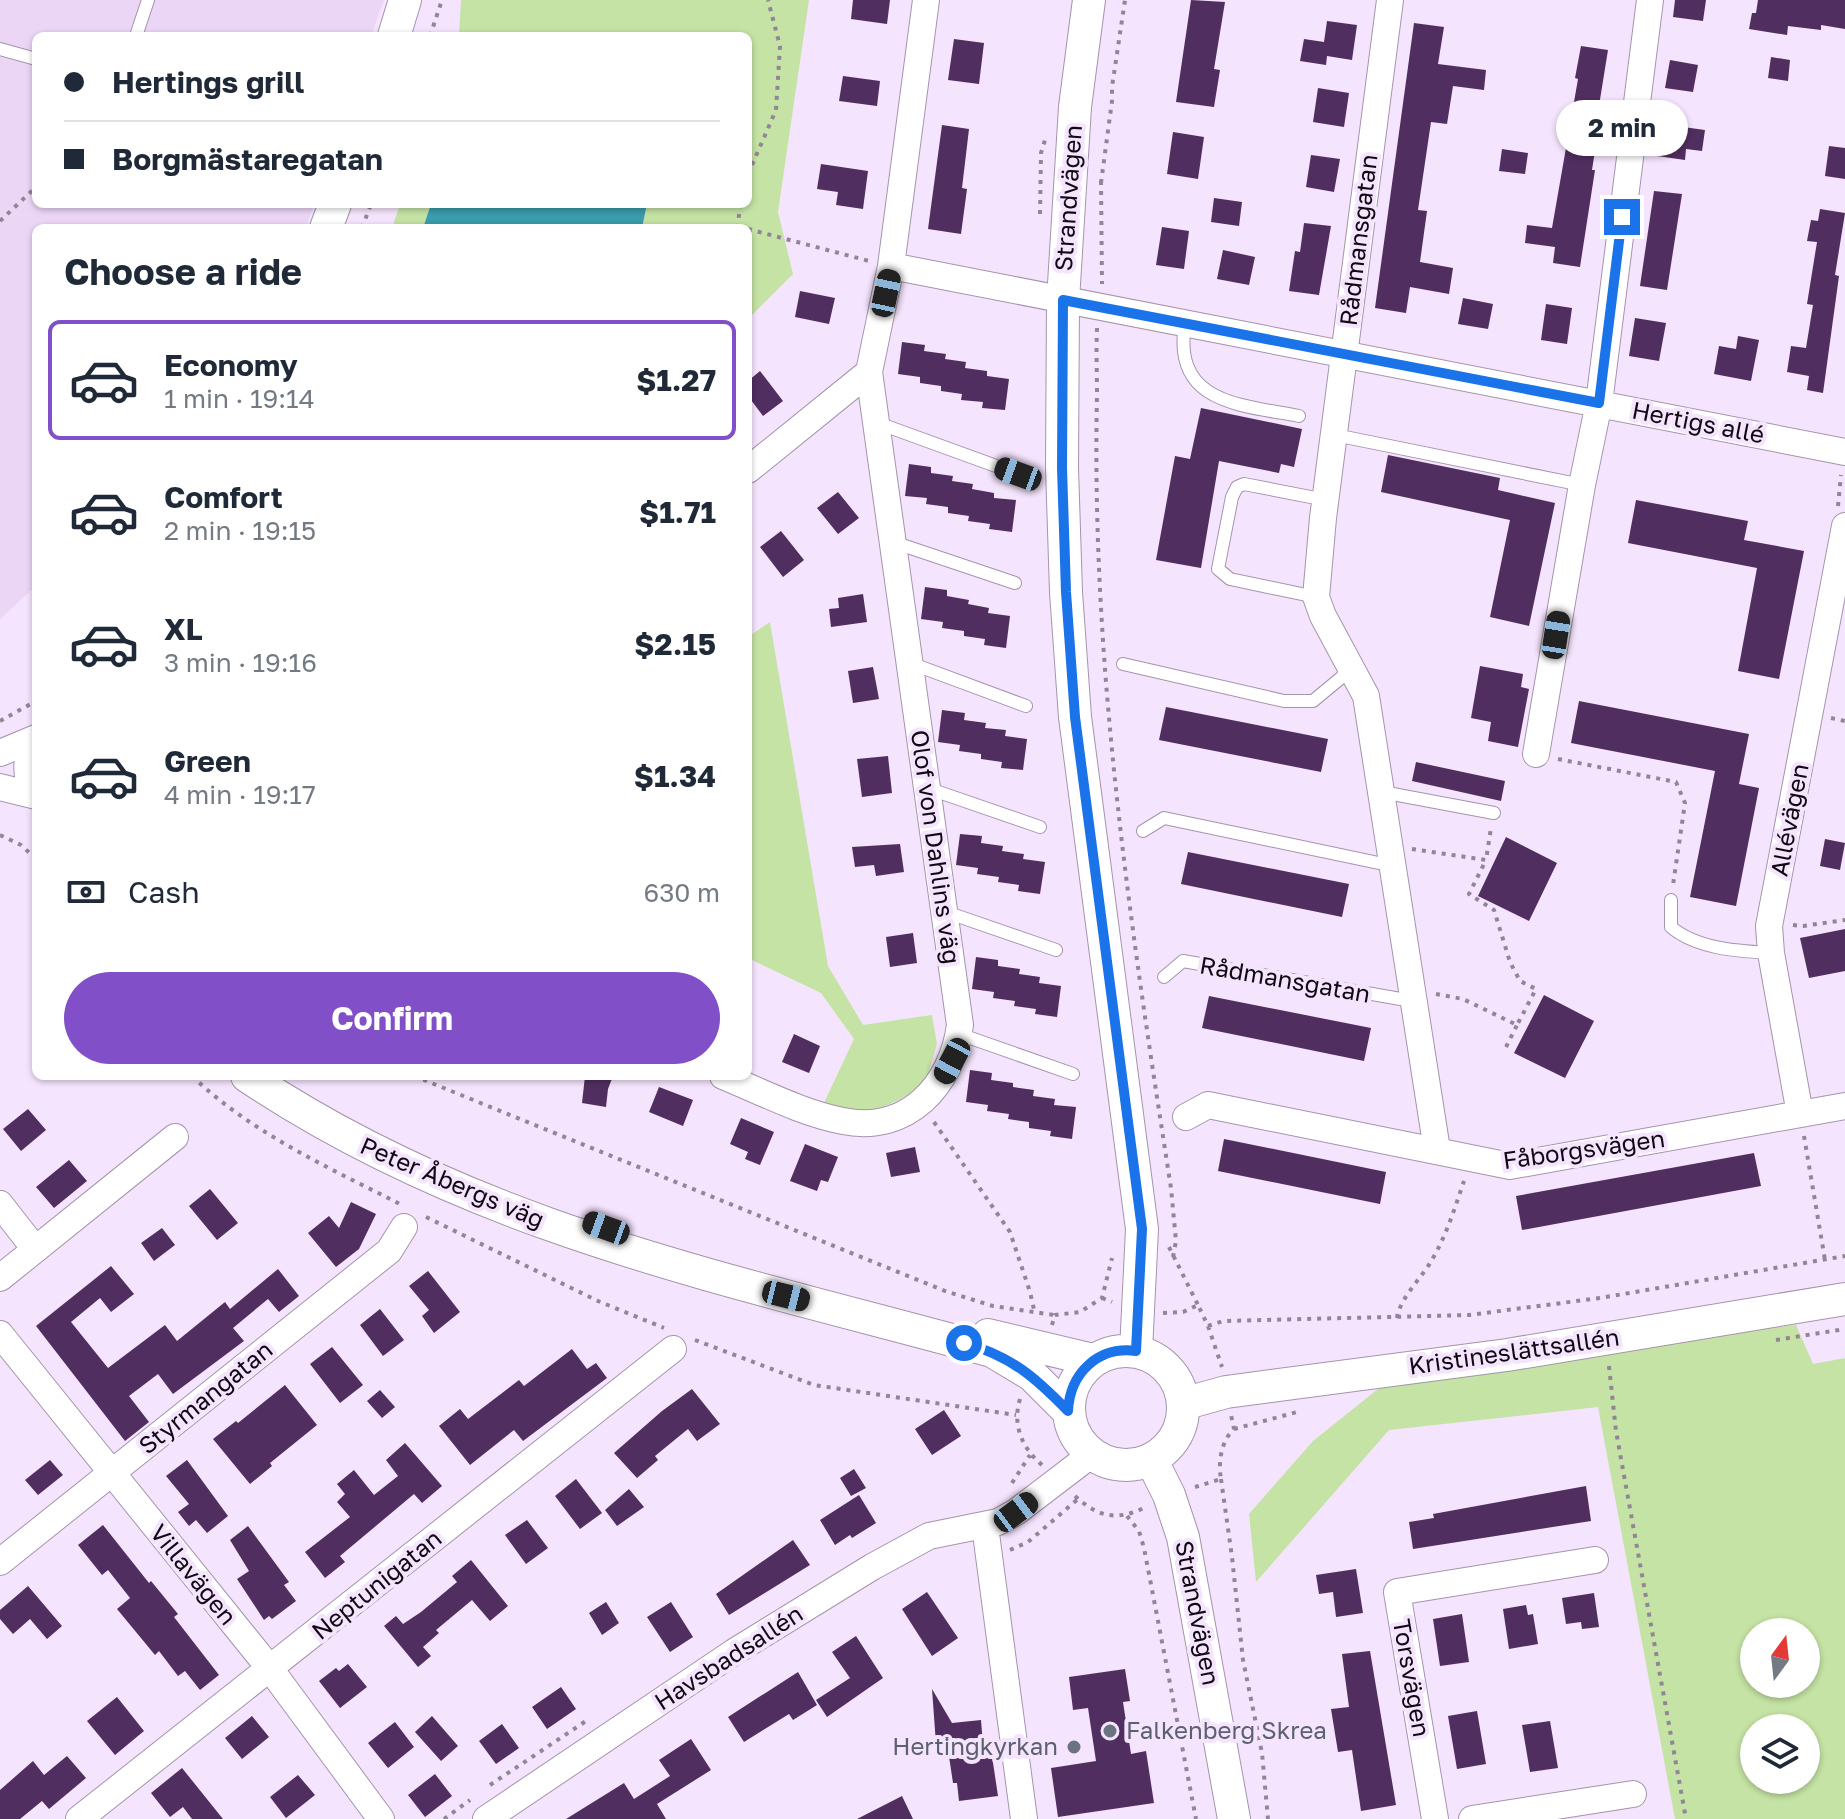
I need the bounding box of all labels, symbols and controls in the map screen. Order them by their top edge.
text: Hertings grill [112,64,304,100]
callout: 2 min [1556,101,1688,157]
text: 2 min [1588,112,1656,143]
street label: Strandvägen [1048,124,1087,272]
text: Borgmästaregatan [112,141,383,177]
street label: Rådmansgatan [1333,152,1382,327]
route end [1604,199,1640,235]
text: Choose a ride [64,250,302,293]
car [869,267,903,319]
icon: car [68,344,140,416]
text: Economy [164,347,298,383]
text: $1.27 [636,362,716,398]
text: 1 min · 19:14 [164,383,315,414]
street label: Hertigs allé [1630,394,1767,449]
car [991,455,1045,493]
icon: car [68,476,140,548]
text: Comfort [164,479,283,515]
text: $1.71 [639,494,716,530]
text: 2 min · 19:15 [164,515,316,546]
icon: car [68,608,140,680]
car [1540,609,1572,661]
text: XL [164,611,203,647]
text: $2.15 [634,626,716,662]
text: 3 min · 19:16 [164,647,317,678]
street label: Olof von Dahlins väg [906,728,967,966]
icon: car [68,740,140,812]
text: Green [164,743,251,779]
text: $1.34 [634,758,716,794]
street label: Allévägen [1763,761,1814,878]
text: 4 min · 19:17 [164,779,316,810]
icon: cash [64,870,108,914]
text: Cash [128,874,200,910]
text: 630 m [643,877,720,908]
street label: Rådmansgatan [1198,949,1373,1008]
button: Confirm [64,972,720,1064]
car [930,1034,974,1088]
street label: Fåborgsvägen [1501,1123,1667,1174]
street label: Peter Åbergs väg [356,1130,549,1233]
car [579,1209,633,1247]
car [760,1279,812,1313]
street label: Kristineslättsallén [1407,1321,1621,1380]
route start [946,1325,982,1361]
street label: Styrmangatan [132,1334,278,1459]
car [990,1488,1042,1536]
street label: Villavägen [145,1518,243,1630]
street label: Neptunigatan [305,1523,447,1645]
street label: Strandvägen [1170,1538,1227,1687]
street label: Havsbadsallén [649,1598,808,1715]
street label: Torsvägen [1388,1617,1437,1739]
north arrow [1740,1618,1820,1698]
map controls [1740,1618,1820,1794]
button: layers [1740,1714,1820,1794]
place label: Falkenberg Skrea [1126,1715,1327,1744]
marker: Falkenberg Skrea [1101,1722,1119,1740]
place label: Hertingkyrkan [892,1731,1058,1760]
marker: Hertingkyrkan [1065,1738,1083,1756]

